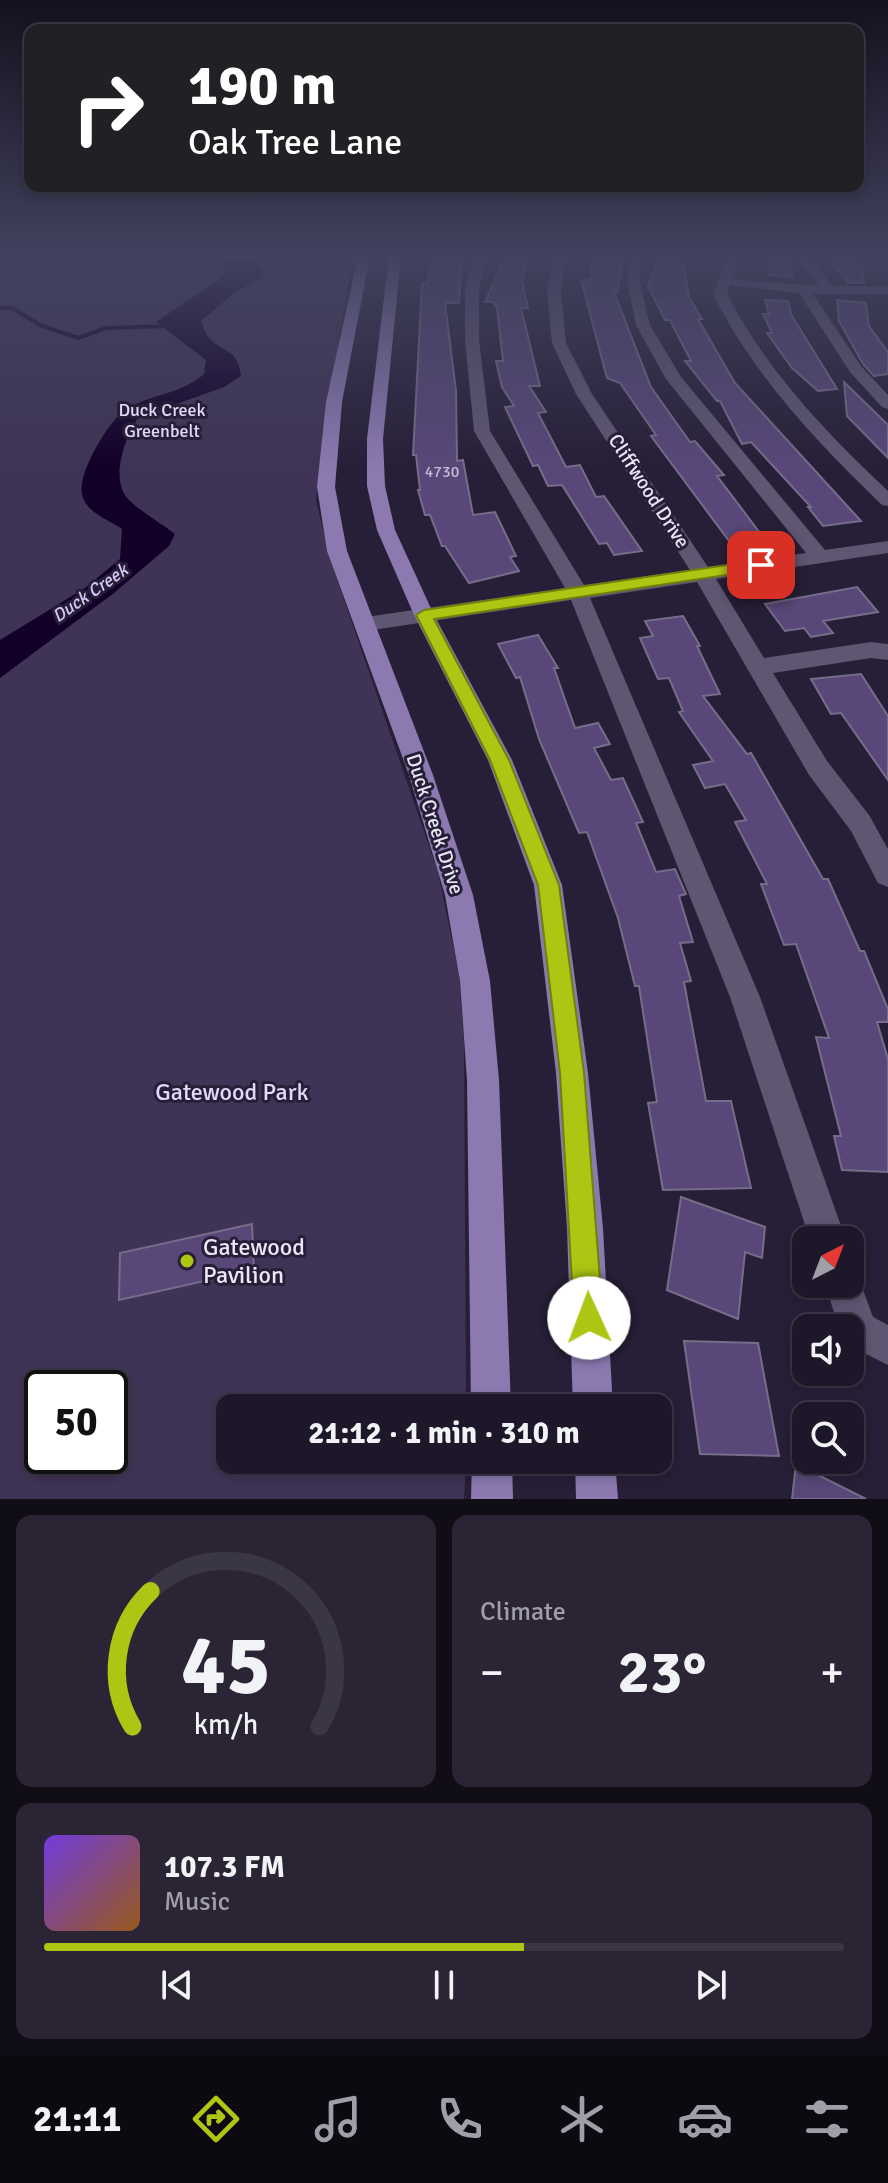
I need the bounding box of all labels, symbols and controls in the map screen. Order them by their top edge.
text: 190 m [188,51,336,120]
icon: right [56,56,160,160]
text: Oak Tree Lane [188,120,402,165]
park label: Duck Creek Greenbelt [118,399,206,442]
street label: Cliffwood Drive [603,429,695,553]
house number: 4730 [425,462,459,482]
pin [727,531,795,599]
icon: arrive [739,543,783,587]
water label: Duck Creek [48,558,134,627]
street label: Duck Creek Drive [401,751,469,897]
park label: Gatewood Park [155,1077,309,1107]
north arrow [792,1226,864,1298]
map controls [792,1226,864,1474]
place label: Gatewood Pavilion [203,1232,305,1290]
marker: Gatewood Pavilion [178,1252,196,1270]
position arrow [547,1276,631,1360]
button: sound [792,1314,864,1386]
speed limit sign: 50 [24,1370,128,1474]
button: search [792,1402,864,1474]
text: 21:12 · 1 min · 310 m [308,1415,580,1452]
text: Climate [480,1596,566,1628]
text: 45 [181,1615,271,1717]
text: 23° [618,1636,706,1710]
text: − [480,1646,504,1700]
text: + [820,1646,844,1700]
text: km/h [194,1707,258,1742]
text: 107.3 FM [164,1849,285,1886]
text: Music [164,1886,230,1918]
icon: previous [155,1963,199,2007]
icon: pause [422,1963,466,2007]
icon: next [689,1963,733,2007]
icon: directions [188,2091,244,2147]
icon: music [310,2091,366,2147]
icon: phone [432,2091,488,2147]
icon: climate [554,2091,610,2147]
icon: car [677,2091,733,2147]
icon: filters [799,2091,855,2147]
text: 21:11 [33,2097,121,2142]

